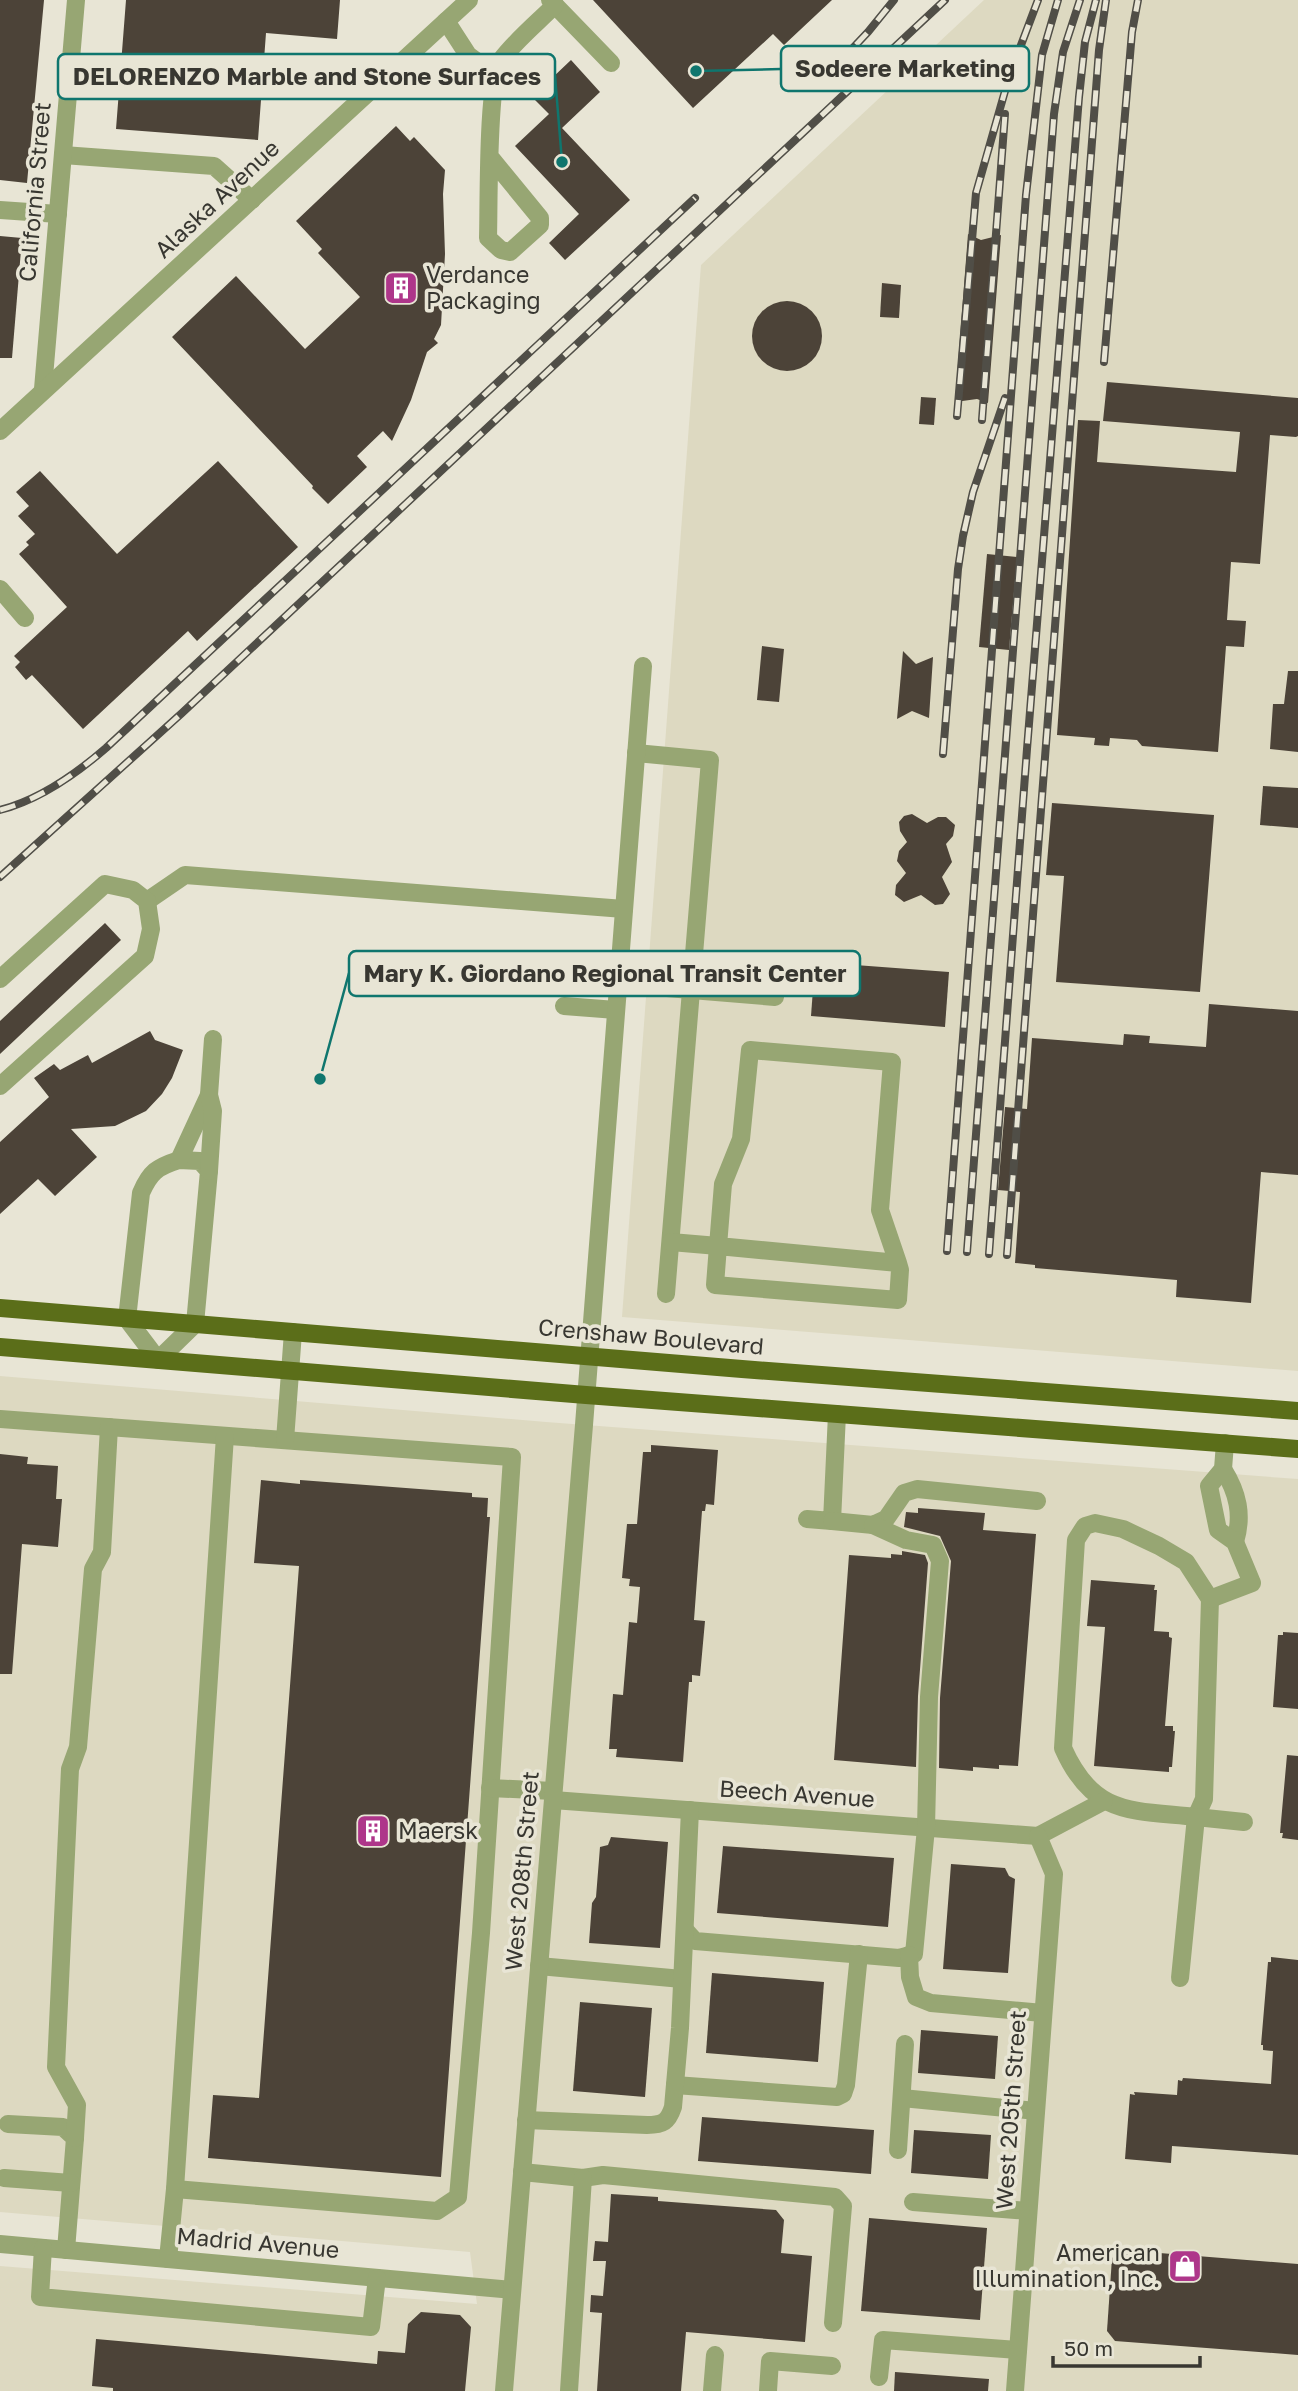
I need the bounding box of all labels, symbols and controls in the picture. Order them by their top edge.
callout: Sodeere Marketing [781,46,1029,91]
text: Sodeere Marketing [795,53,1015,82]
callout: DELORENZO Marble and Stone Surfaces [58,54,555,99]
text: DELORENZO Marble and Stone Surfaces [73,61,541,90]
street label: California Street [12,101,56,283]
street label: Alaska Avenue [148,133,284,263]
place label: Verdance Packaging [426,260,541,314]
building icon: Verdance Packaging [382,269,420,307]
callout: Mary K. Giordano Regional Transit Center [349,951,860,996]
text: Mary K. Giordano Regional Transit Center [363,958,847,987]
street label: Crenshaw Boulevard [537,1312,765,1360]
street label: West 208th Street [498,1770,544,1972]
street label: Beech Avenue [718,1774,876,1812]
building icon: Maersk [354,1812,392,1850]
place label: Maersk [398,1816,478,1844]
street label: West 205th Street [989,2009,1031,2211]
street label: Madrid Avenue [176,2221,341,2263]
place label: American Illumination, Inc. [974,2238,1160,2292]
shop icon: American Illumination, Inc. [1166,2247,1204,2285]
scale bar [1053,2324,1200,2368]
text: 50 m [1064,2335,1113,2361]

